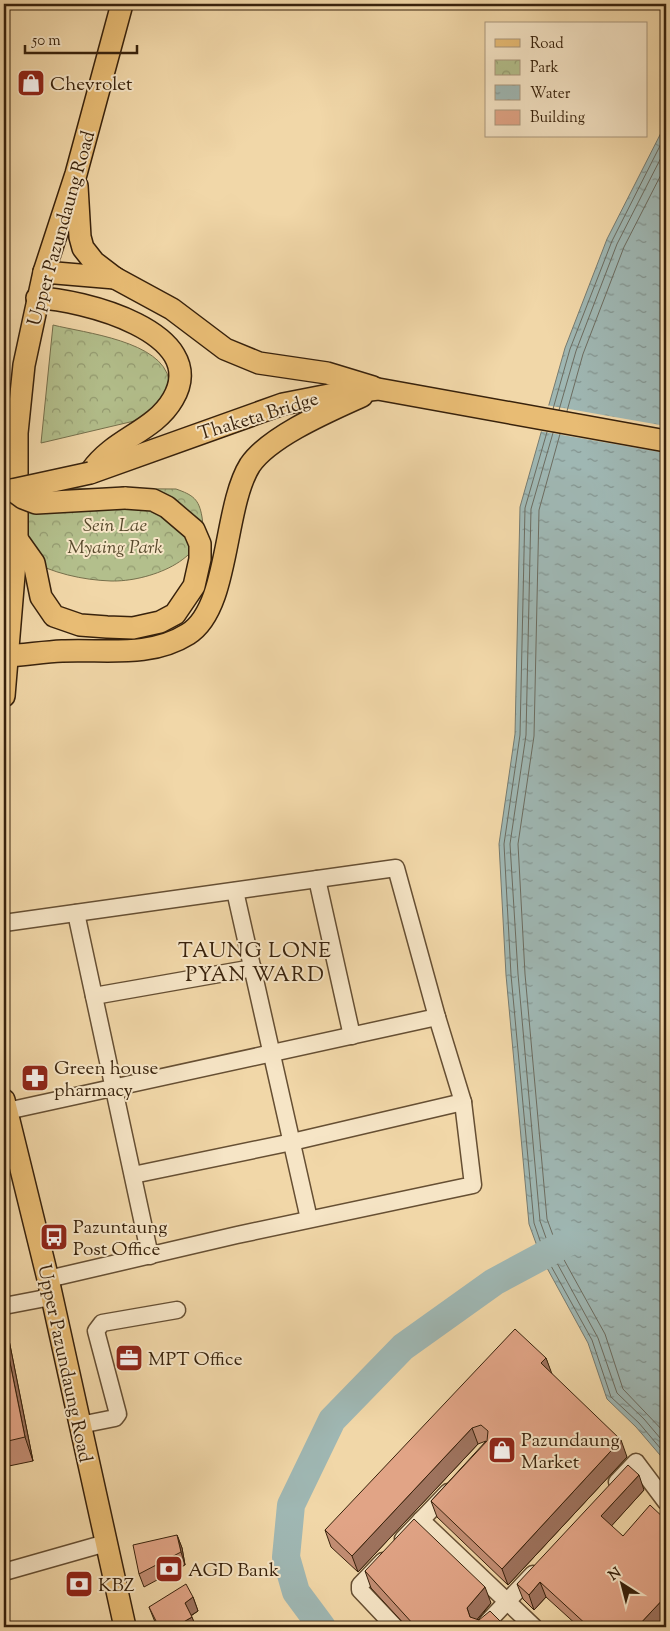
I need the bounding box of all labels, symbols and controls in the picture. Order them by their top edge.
scale bar [25,22,138,54]
legend [485,22,648,138]
text: 50 m [31,31,61,52]
text: Road [530,34,564,55]
text: Park [530,58,559,79]
shop icon: Chevrolet [16,68,46,98]
place label: Chevrolet [50,72,133,99]
text: Water [530,84,571,105]
text: Building [530,108,585,129]
street label: Upper Pazundaung Road [22,128,103,330]
street label: Thaketa Bridge [195,386,322,448]
park label: Sein Lae Myaing Park [67,513,163,562]
district label: TAUNG LONE PYAN WARD [178,937,332,991]
place label: Green house pharmacy [54,1056,158,1105]
pharmacy icon: Green house pharmacy [20,1063,50,1093]
place label: Pazuntaung Post Office [73,1215,168,1264]
bus stop icon: Pazuntaung Post Office [39,1222,69,1252]
street label: Upper Pazundaung Road [29,1262,98,1465]
office icon: MPT Office [114,1343,144,1373]
place label: MPT Office [148,1347,243,1374]
place label: Pazundaung Market [521,1428,620,1477]
shop icon: Pazundaung Market [487,1435,517,1465]
bank icon: AGD Bank [154,1554,184,1584]
place label: AGD Bank [188,1558,280,1585]
north arrow [598,1558,648,1608]
text: N [605,1564,626,1586]
bank icon: KBZ [64,1569,94,1599]
place label: KBZ [98,1573,135,1600]

